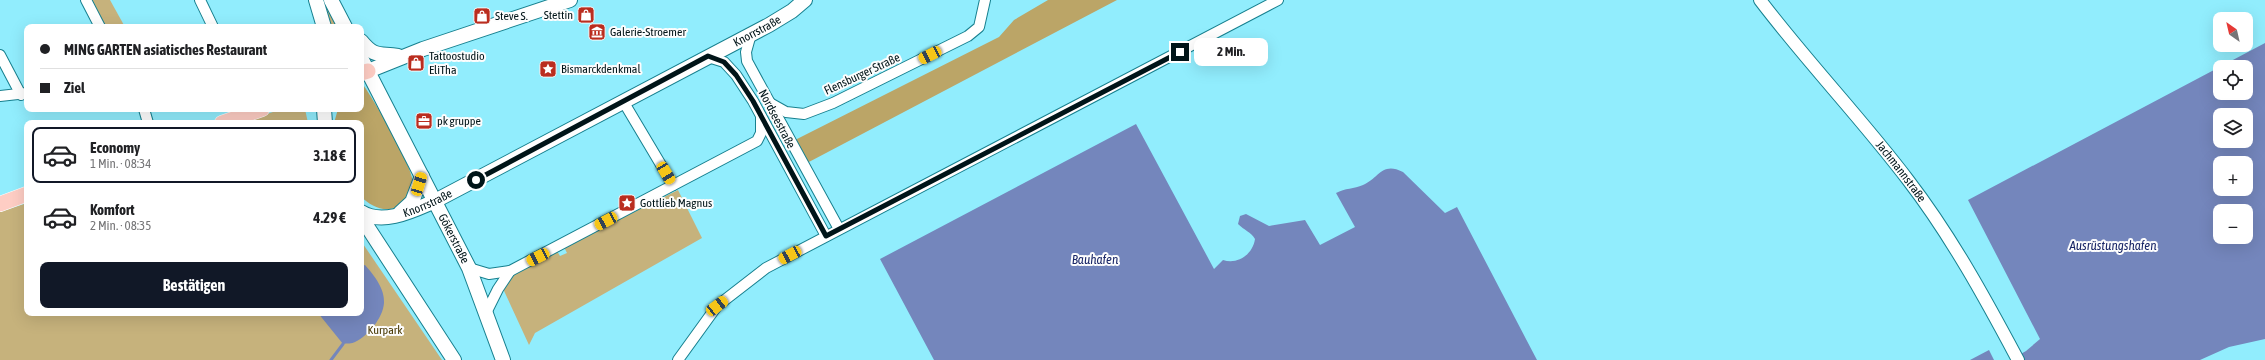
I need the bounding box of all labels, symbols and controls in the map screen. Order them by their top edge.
shop icon: Stettin [576,5,596,25]
shop icon: Steve S. [472,6,492,26]
place label: Stettin [544,8,573,22]
place label: Steve S. [495,9,528,23]
street label: Knorrstraße [731,12,784,50]
north arrow [2213,12,2253,52]
map controls [2213,12,2253,244]
museum icon: Galerie-Stroemer [587,22,607,42]
place label: Galerie-Stroemer [610,25,686,39]
callout: 2 Min. [1194,38,1268,66]
text: MING GARTEN asiatisches Restaurant [64,41,267,58]
route end [1171,43,1189,61]
car [917,44,943,66]
text: 2 Min. [1217,44,1245,59]
place label: Tattoostudio EliTha [429,49,485,77]
street label: Flensburger Straße [822,50,902,98]
shop icon: Tattoostudio EliTha [406,53,426,73]
place icon: Bismarckdenkmal [538,59,558,79]
button: locate [2213,60,2253,100]
place label: Bismarckdenkmal [561,62,641,76]
text: Ziel [64,79,85,96]
street label: Nordseestraße [756,87,798,151]
button: layers [2213,108,2253,148]
office icon: pk gruppe [414,111,434,131]
place label: pk gruppe [437,114,481,128]
icon: car [42,137,78,173]
street label: Jachmannstraße [1873,138,1929,205]
text: Economy [90,139,140,156]
text: 3.18 € [313,147,346,164]
text: 1 Min. · 08:34 [90,156,151,171]
button: + [2213,156,2253,196]
car [655,160,677,186]
car [410,171,428,197]
route start [467,171,485,189]
street label: Knorrstraße [401,186,454,220]
place icon: Gottlieb Magnus [617,193,637,213]
place label: Gottlieb Magnus [640,196,712,210]
icon: car [42,199,78,235]
text: Komfort [90,201,135,218]
button: − [2213,204,2253,244]
text: 4.29 € [313,209,346,226]
car [593,210,619,232]
street label: Gökerstraße [435,211,472,266]
text: 2 Min. · 08:35 [90,218,151,233]
water label: Ausrüstungshafen [2068,238,2157,253]
car [777,244,803,266]
car [525,246,551,268]
water label: Bauhafen [1072,252,1119,267]
button: Bestätigen [40,262,348,308]
car [704,294,730,318]
park label: Kurpark [367,323,403,337]

